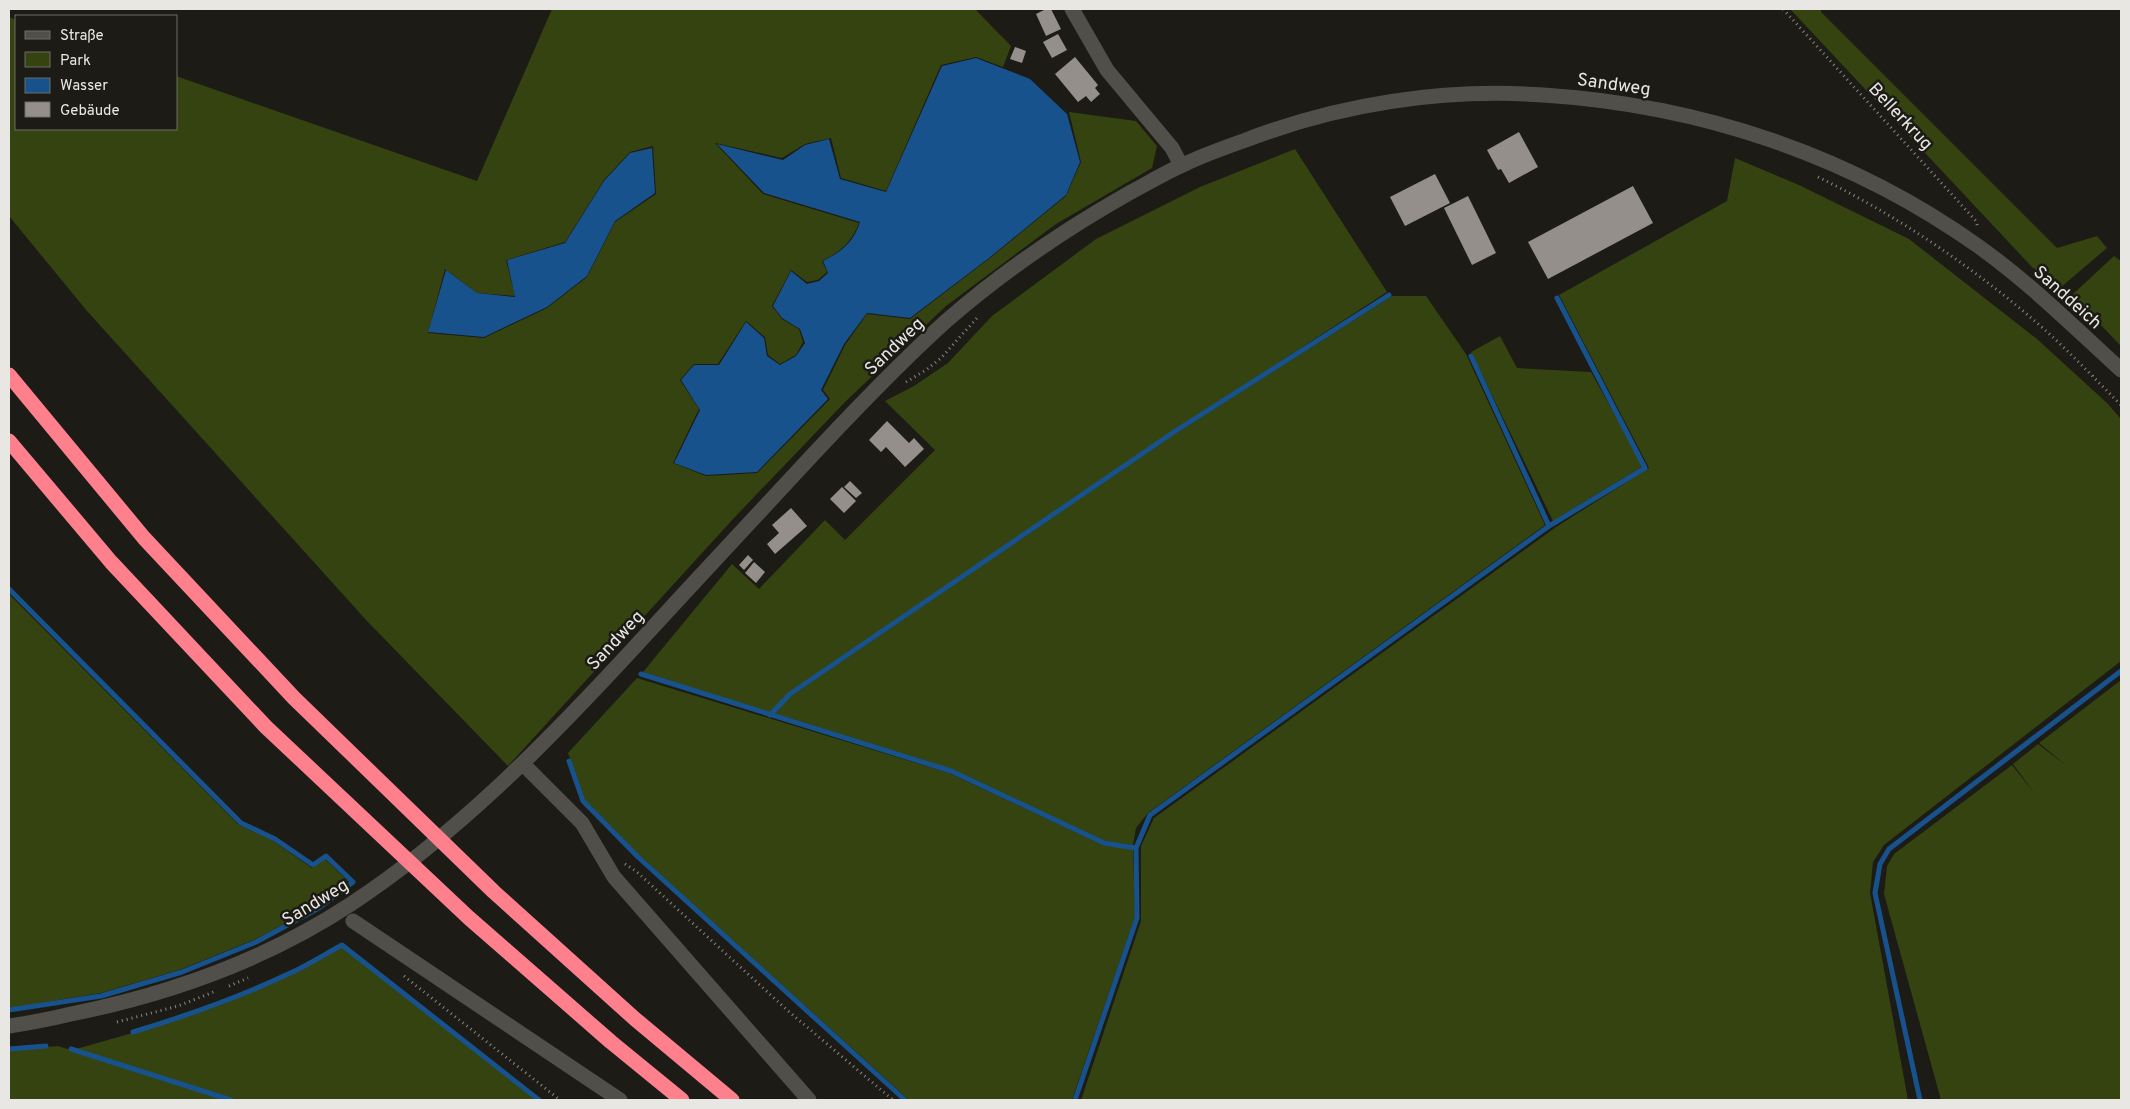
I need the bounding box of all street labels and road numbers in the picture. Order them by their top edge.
street label: Sandweg [1576,69,1652,102]
street label: Bellerkrug [1863,78,1937,156]
street label: Sanddeich [2028,261,2106,335]
street label: Sandweg [860,313,930,381]
street label: Sandweg [583,606,650,676]
street label: Sandweg [278,874,353,932]

